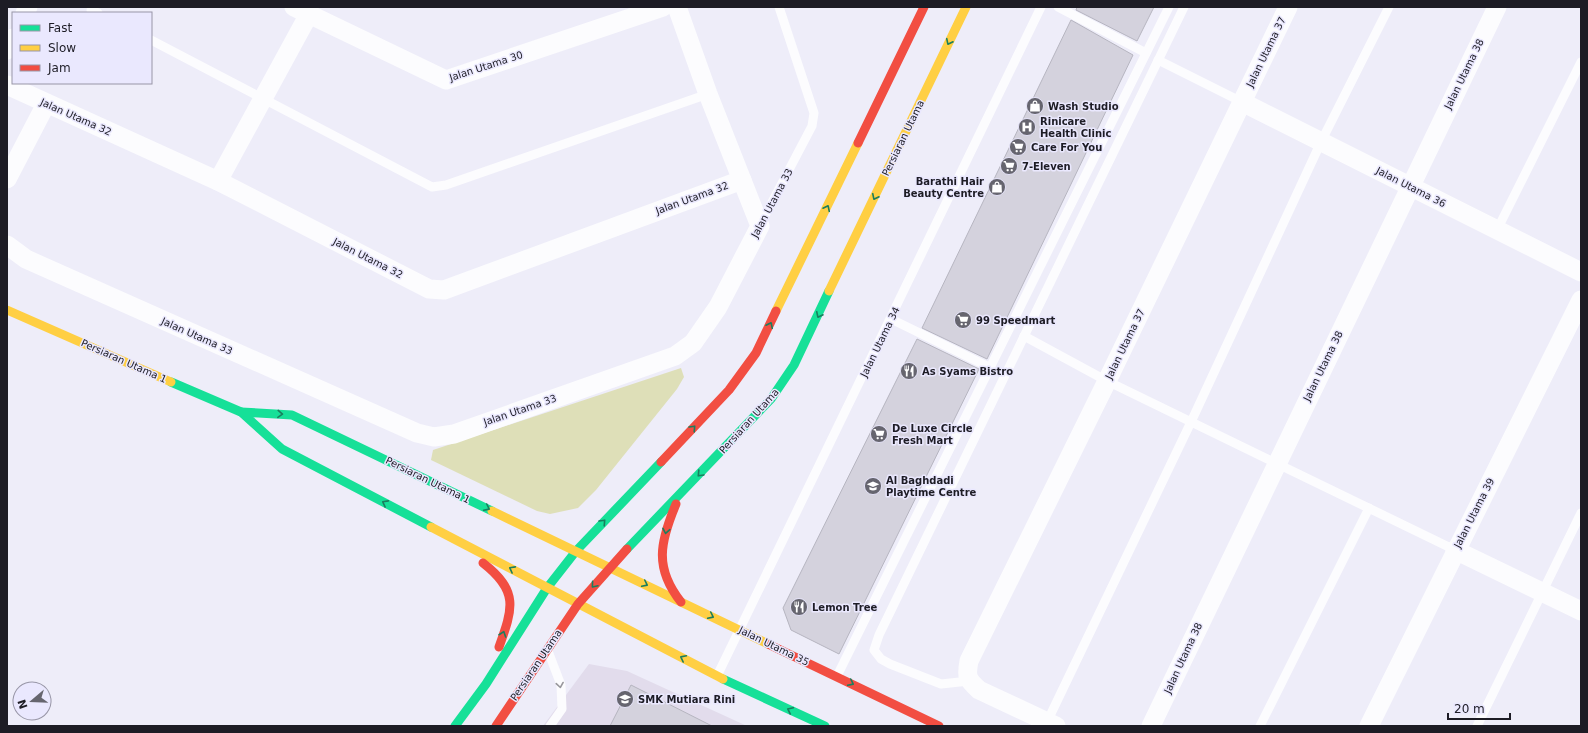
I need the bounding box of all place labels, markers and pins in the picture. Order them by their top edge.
shop icon: Wash Studio [1025,96,1045,116]
place label: Wash Studio [1048,101,1119,112]
place label: Rinicare Health Clinic [1040,116,1111,139]
hospital icon: Rinicare Health Clinic [1017,117,1037,137]
supermarket icon: Care For You [1008,137,1028,157]
place label: Care For You [1031,142,1102,153]
supermarket icon: 7-Eleven [999,156,1019,176]
place label: 7-Eleven [1022,161,1071,172]
place label: Barathi Hair Beauty Centre [903,176,984,199]
shop icon: Barathi Hair Beauty Centre [987,177,1007,197]
supermarket icon: 99 Speedmart [953,310,973,330]
place label: 99 Speedmart [976,315,1056,326]
restaurant icon: As Syams Bistro [899,361,919,381]
place label: As Syams Bistro [922,366,1013,377]
place label: De Luxe Circle Fresh Mart [892,423,973,446]
supermarket icon: De Luxe Circle Fresh Mart [869,424,889,444]
place label: Al Baghdadi Playtime Centre [886,475,977,498]
school or university icon: Al Baghdadi Playtime Centre [863,476,883,496]
restaurant icon: Lemon Tree [789,597,809,617]
place label: Lemon Tree [812,602,877,613]
school or university icon: SMK Mutiara Rini [615,689,635,709]
place label: SMK Mutiara Rini [638,694,735,705]

